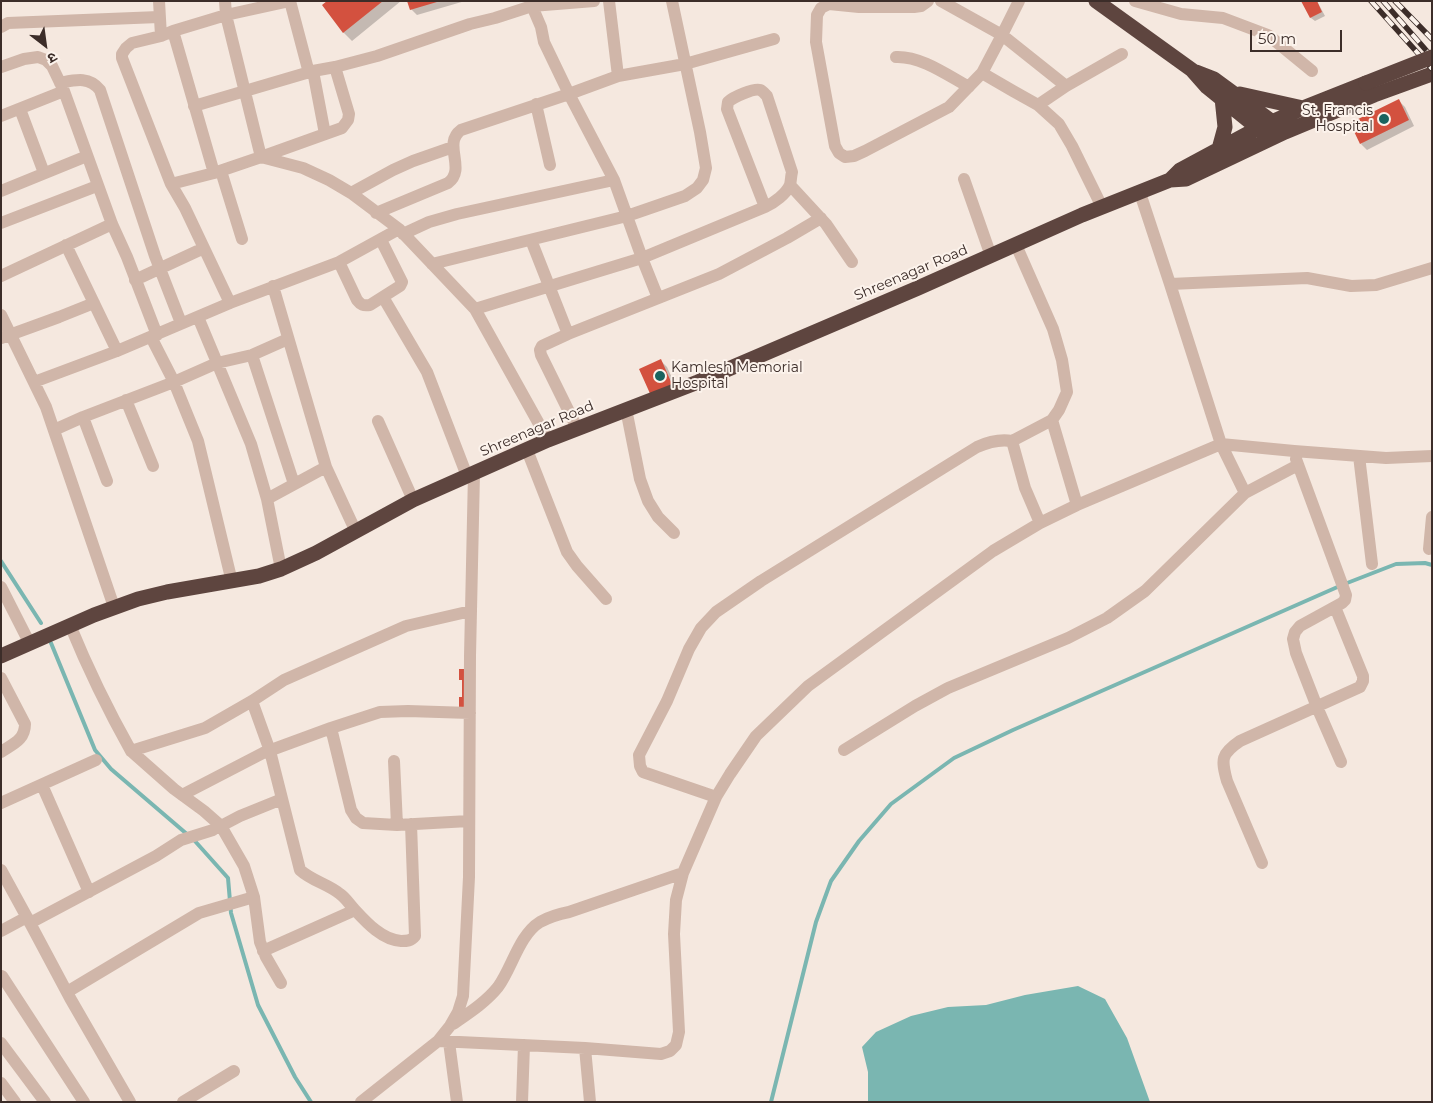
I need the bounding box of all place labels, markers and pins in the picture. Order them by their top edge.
place label: St. Francis Hospital [1302,103,1373,136]
marker: St. Francis Hospital [1377,112,1391,126]
place label: Kamlesh Memorial Hospital [671,360,803,392]
marker: Kamlesh Memorial Hospital [653,369,667,383]

